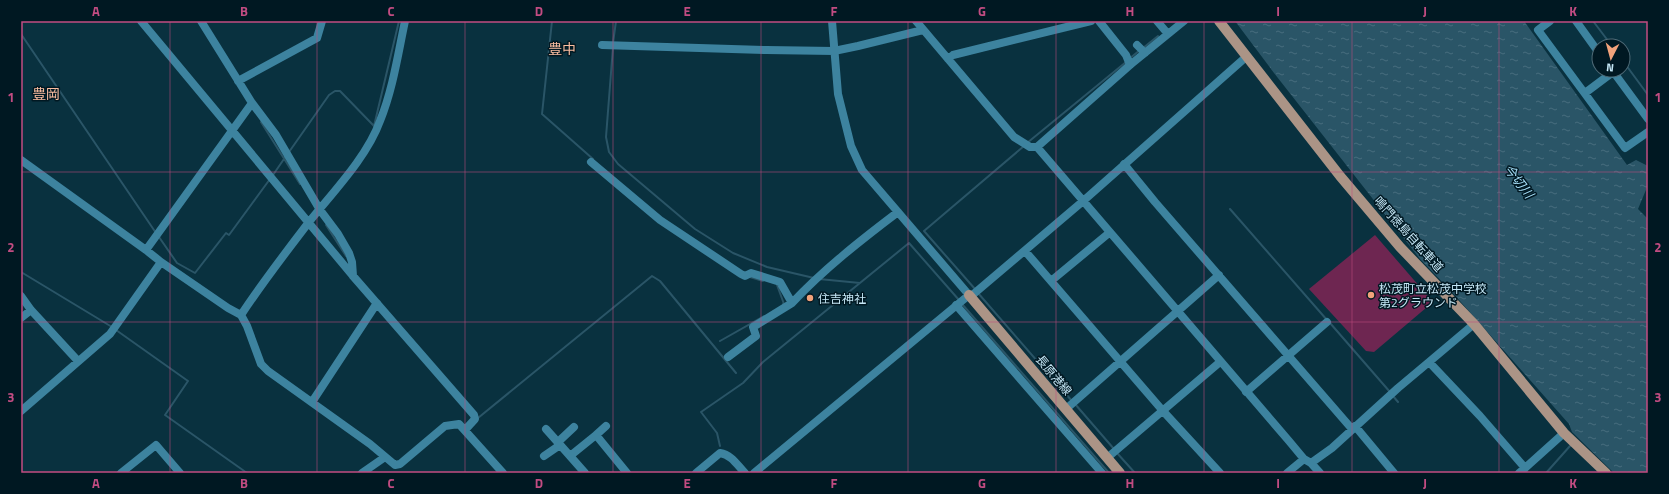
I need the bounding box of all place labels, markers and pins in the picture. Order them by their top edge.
place label: 松茂町立松茂中学校 第2グラウンド [1379,279,1487,312]
place label: 住吉神社 [818,289,866,308]
marker: 松茂町立松茂中学校 第2グラウンド [1366,290,1376,300]
marker: 住吉神社 [805,293,815,303]

